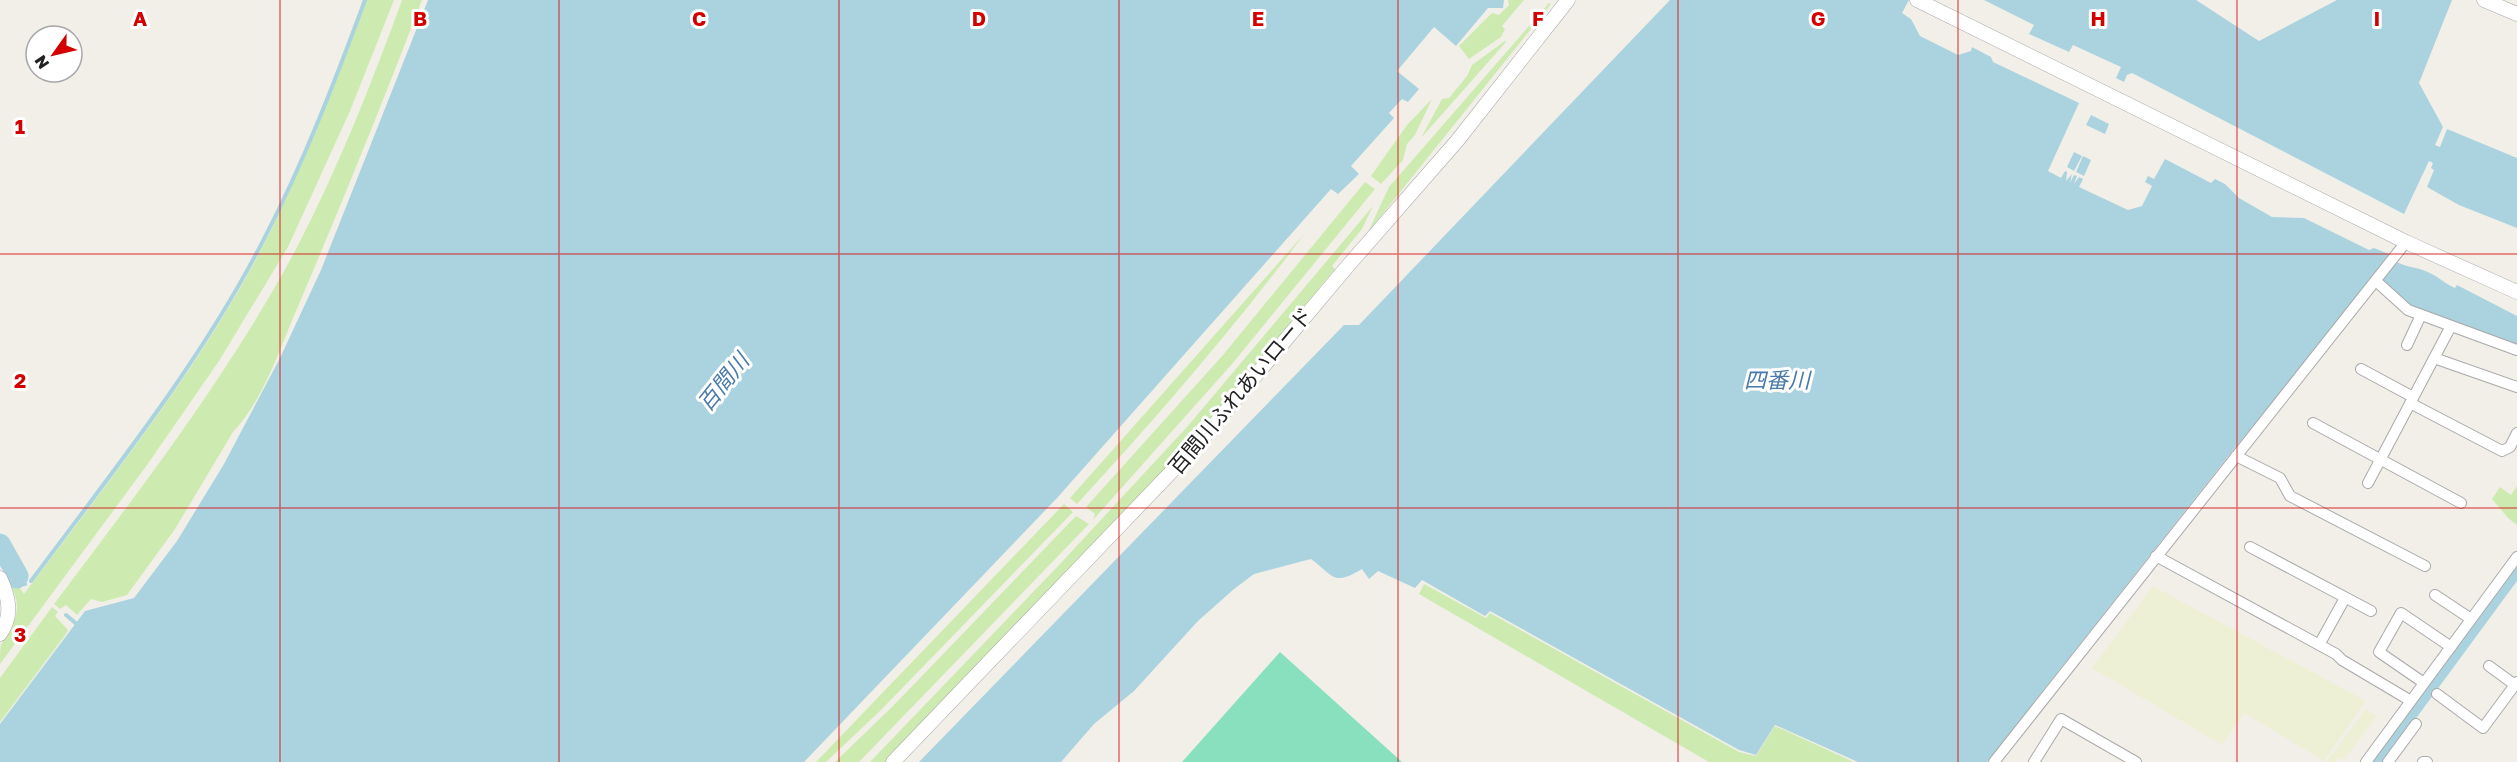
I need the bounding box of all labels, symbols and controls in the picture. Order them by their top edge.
text: A [133,6,147,30]
text: B [413,6,427,30]
text: C [692,6,706,30]
text: D [972,6,986,30]
text: E [1252,6,1264,30]
text: F [1532,6,1544,30]
text: G [1811,6,1825,30]
text: H [2090,6,2106,30]
text: I [2374,6,2380,30]
north arrow [24,24,84,84]
text: N [30,52,53,73]
text: 1 [15,114,25,138]
street label: 百間川ふれあいロード [1163,302,1318,479]
water label: 百間川 [691,346,755,416]
water label: 四番川 [1744,366,1812,393]
text: 2 [14,368,26,392]
text: 3 [14,622,26,646]

